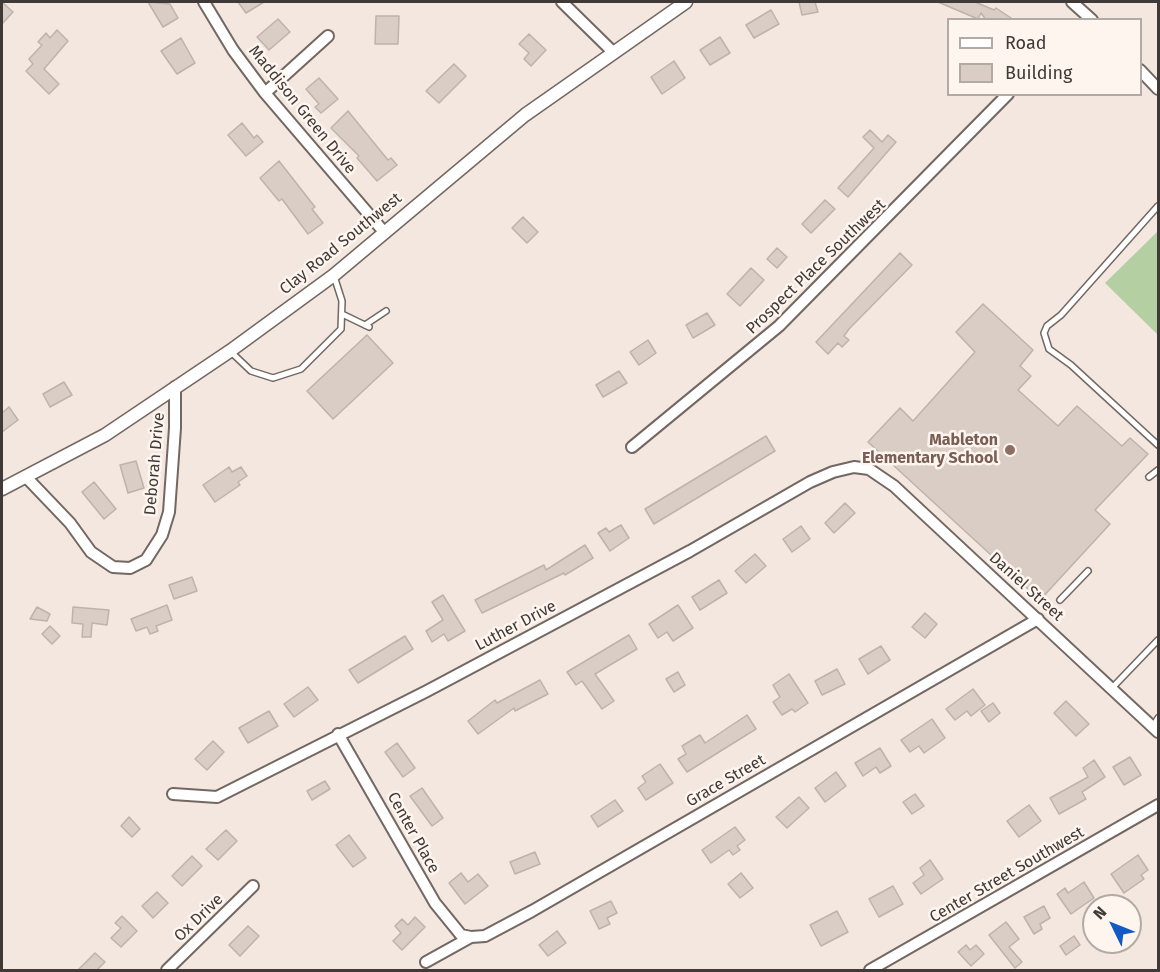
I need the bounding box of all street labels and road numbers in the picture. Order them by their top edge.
street label: Maddison Green Drive [244,42,360,178]
street label: Clay Road Southwest [276,189,406,299]
street label: Prospect Place Southwest [742,195,890,339]
street label: Deborah Drive [141,412,169,516]
street label: Daniel Street [985,548,1067,626]
street label: Luther Drive [472,597,560,655]
street label: Grace Street [683,751,769,811]
street label: Center Place [383,789,443,877]
street label: Center Street Southwest [926,823,1088,927]
street label: Ox Drive [171,890,227,946]

